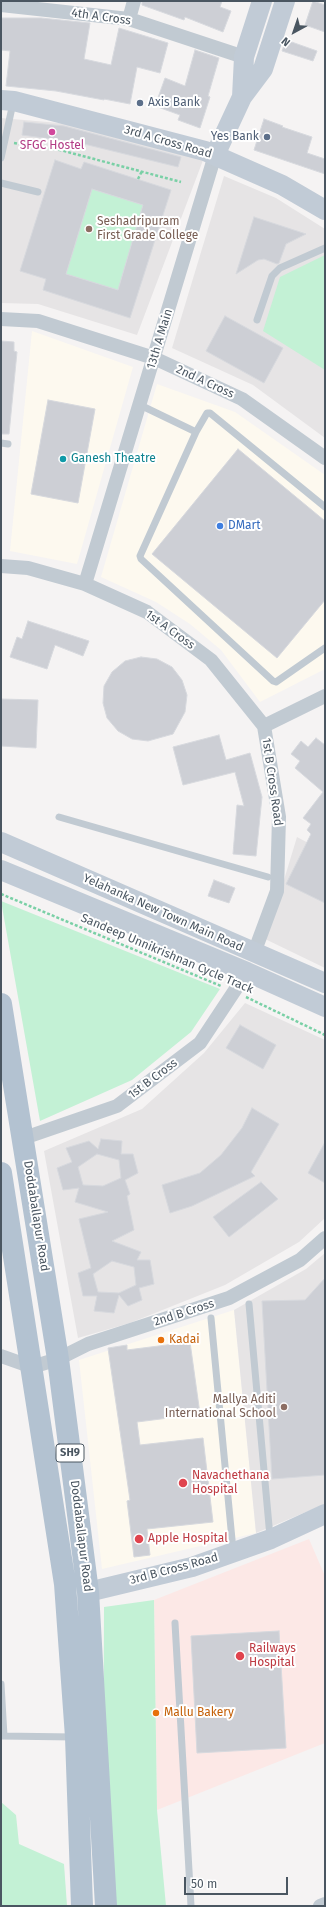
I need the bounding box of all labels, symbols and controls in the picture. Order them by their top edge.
street label: 4th A Cross [70,6,132,28]
north arrow [274,12,314,52]
text: N [279,34,293,49]
place label: Axis Bank [148,96,200,110]
marker: Axis Bank [135,98,145,108]
street label: 3rd A Cross Road [123,123,213,161]
marker: SFGC Hostel [47,127,57,137]
place label: Yes Bank [211,130,259,144]
marker: Yes Bank [262,132,272,142]
place label: SFGC Hostel [20,139,84,153]
place label: Seshadripuram First Grade College [97,215,198,243]
marker: Seshadripuram First Grade College [84,224,94,234]
street label: 13th A Main [144,307,176,371]
street label: 2nd A Cross [174,362,236,402]
place label: Ganesh Theatre [71,452,156,466]
marker: Ganesh Theatre [58,454,68,464]
place label: DMart [228,519,260,533]
marker: DMart [215,521,225,531]
street label: 1st A Cross [143,607,197,653]
street label: 1st B Cross Road [259,737,285,827]
street label: Yelahanka New Town Main Road [81,871,245,955]
street label: Sandeep Unnikrishnan Cycle Track [79,911,255,997]
street label: 1st B Cross [126,1056,180,1102]
street label: Doddaballapur Road [20,1159,52,1273]
street label: 2nd B Cross [152,1296,216,1330]
place label: Kadai [169,1333,200,1347]
marker: Kadai [156,1335,166,1345]
place label: Mallya Aditi International School [165,1393,276,1421]
marker: Mallya Aditi International School [279,1402,289,1412]
road number: SH9 [56,1444,84,1462]
place label: Navachethana Hospital [192,1469,270,1497]
marker: Navachethana Hospital [177,1477,189,1489]
street label: Doddaballapur Road [67,1479,95,1593]
place label: Apple Hospital [148,1532,228,1546]
marker: Apple Hospital [133,1533,145,1545]
street label: 3rd B Cross Road [128,1550,220,1588]
place label: Railways Hospital [249,1642,296,1670]
marker: Railways Hospital [234,1650,246,1662]
place label: Mallu Bakery [164,1706,234,1720]
marker: Mallu Bakery [151,1708,161,1718]
scale bar [186,1869,290,1895]
text: 50 m [191,1877,217,1891]

